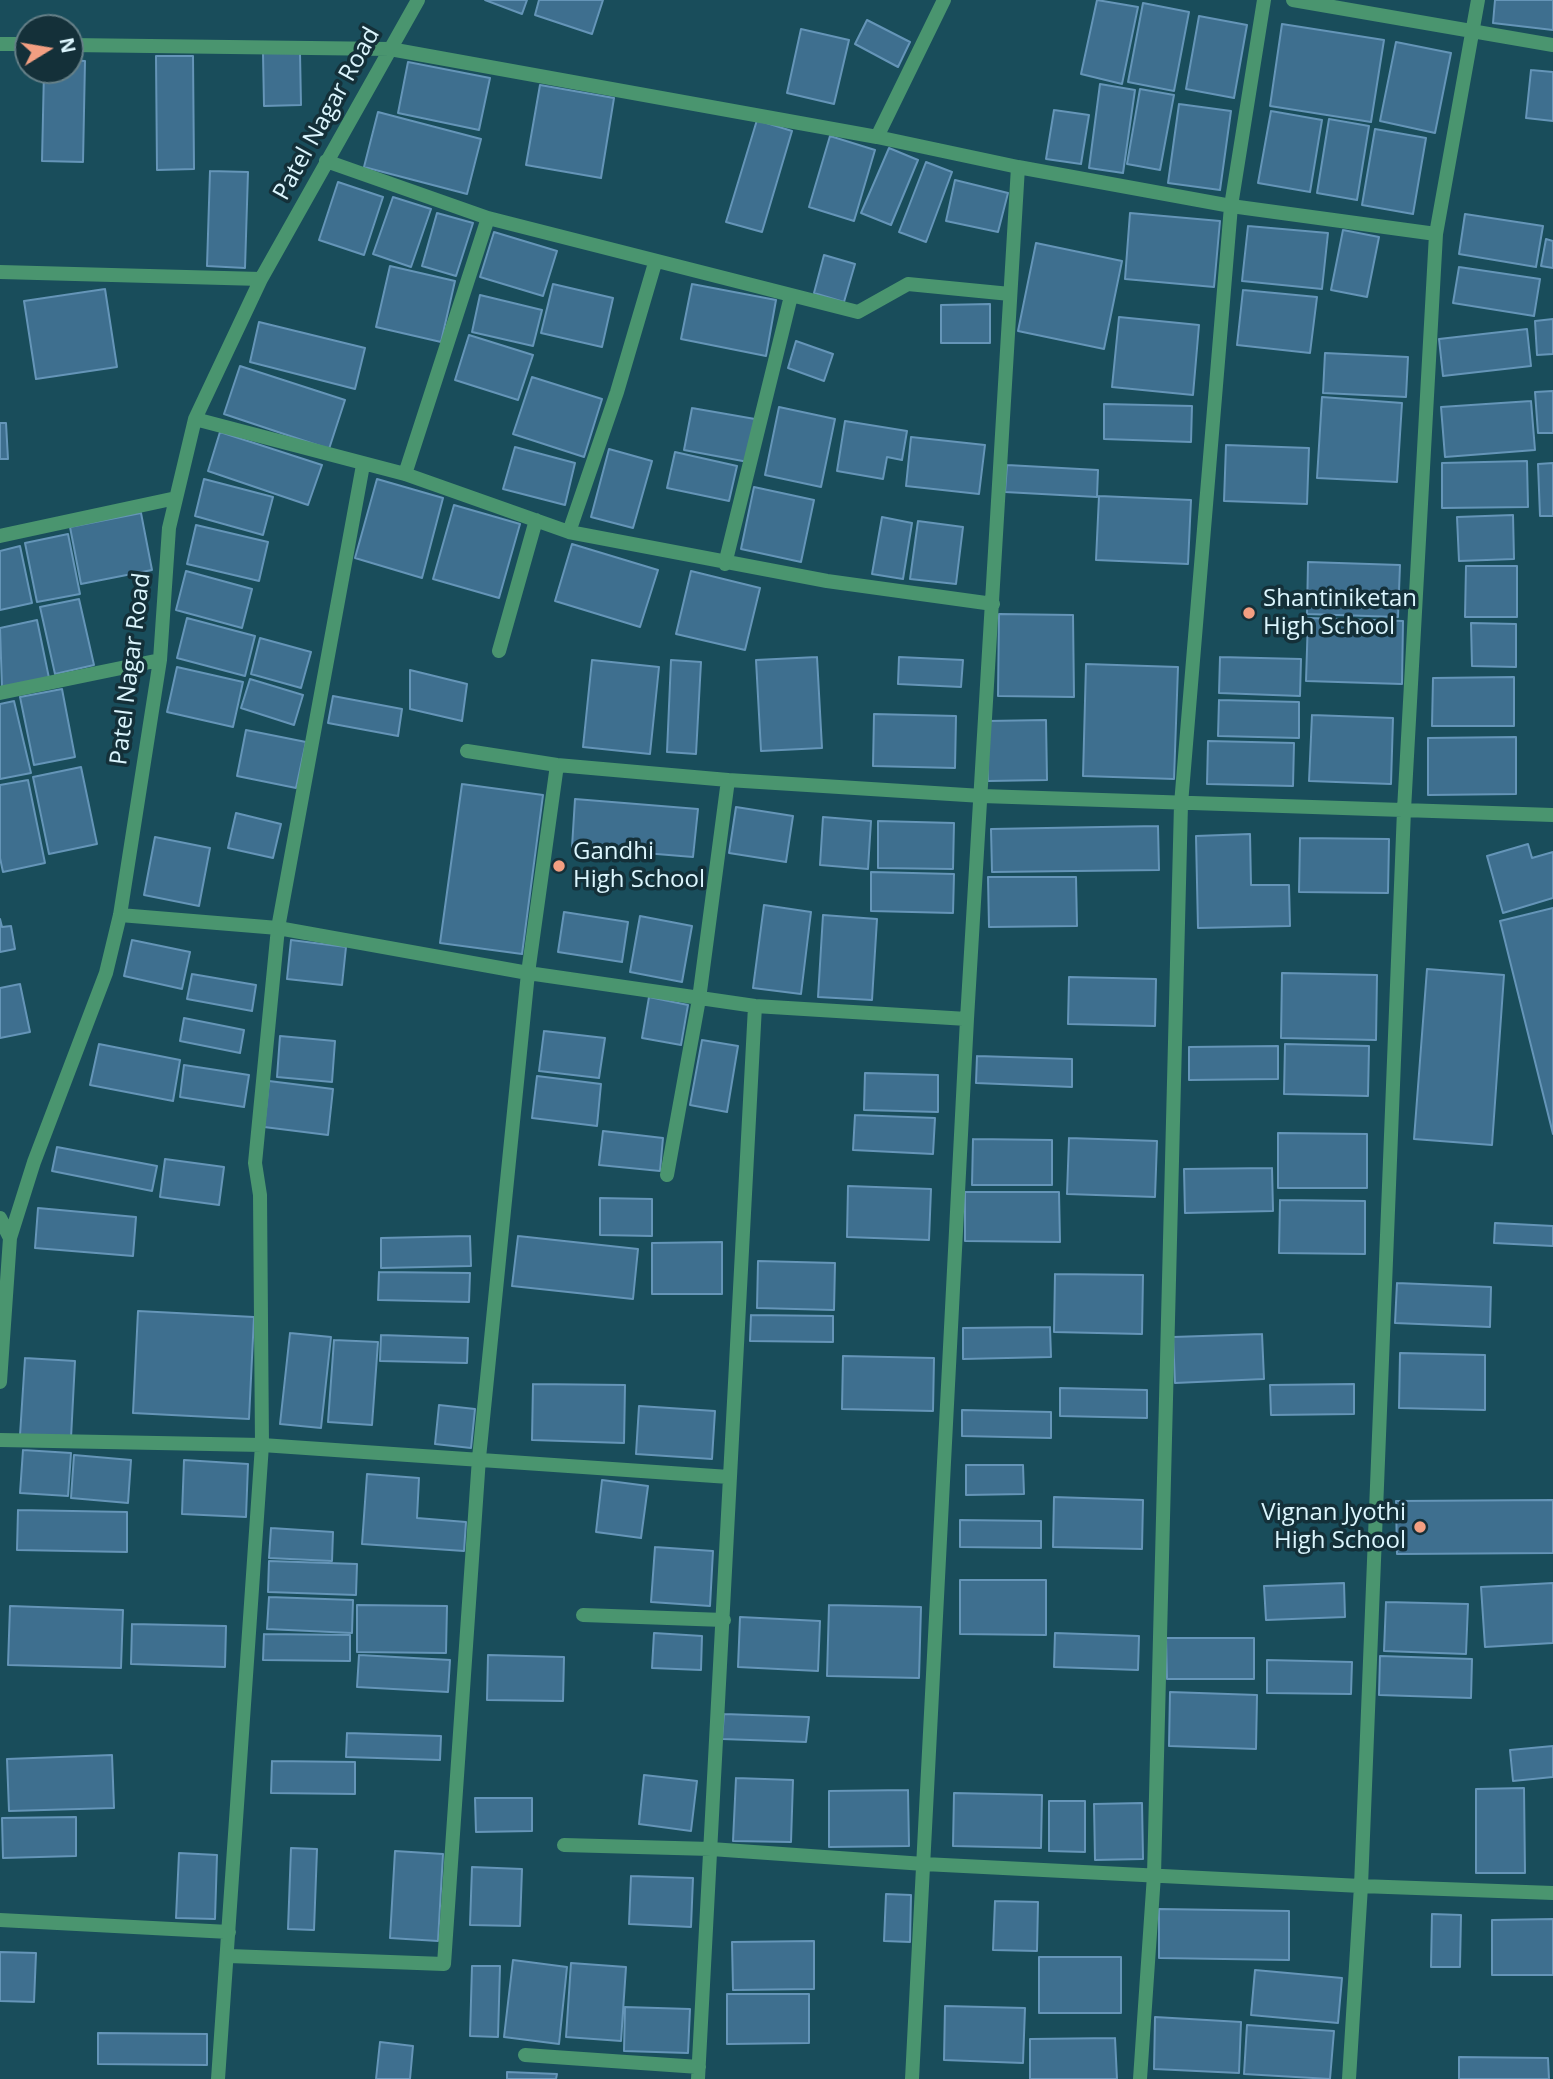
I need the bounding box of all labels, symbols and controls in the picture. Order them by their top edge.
north arrow [14,14,84,84]
street label: Patel Nagar Road [268,23,386,205]
text: N [53,35,82,55]
street label: Patel Nagar Road [105,571,157,767]
place label: Shantiniketan High School [1263,585,1417,641]
marker: Shantiniketan High School [1241,605,1257,621]
place label: Gandhi High School [573,838,705,894]
marker: Gandhi High School [551,858,567,874]
place label: Vignan Jyothi High School [1261,1499,1406,1555]
marker: Vignan Jyothi High School [1412,1519,1428,1535]

